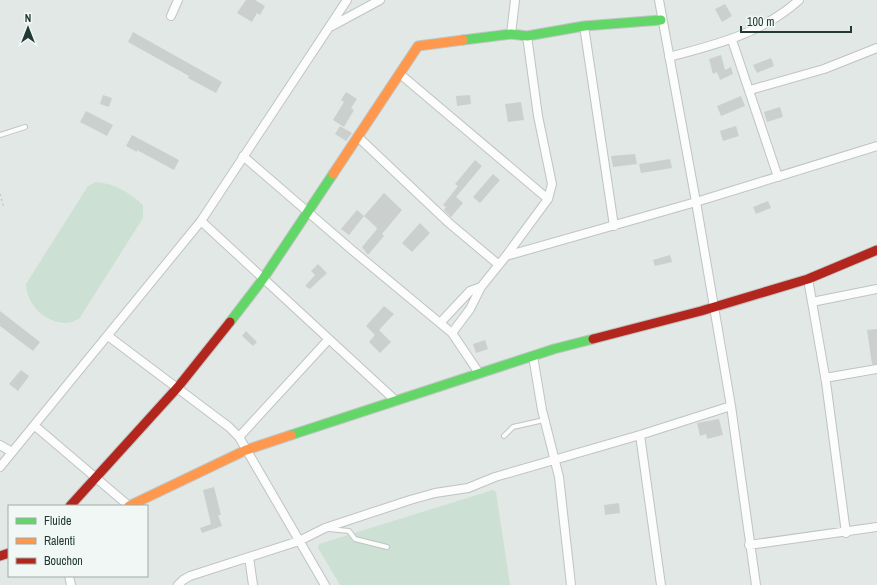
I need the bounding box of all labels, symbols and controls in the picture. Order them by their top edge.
north arrow [8,8,48,48]
scale bar [741,8,851,34]
text: N [25,11,31,25]
text: 100 m [747,14,774,30]
legend [8,505,148,577]
text: Fluide [44,513,71,529]
text: Ralenti [44,533,75,549]
text: Bouchon [44,553,83,569]

